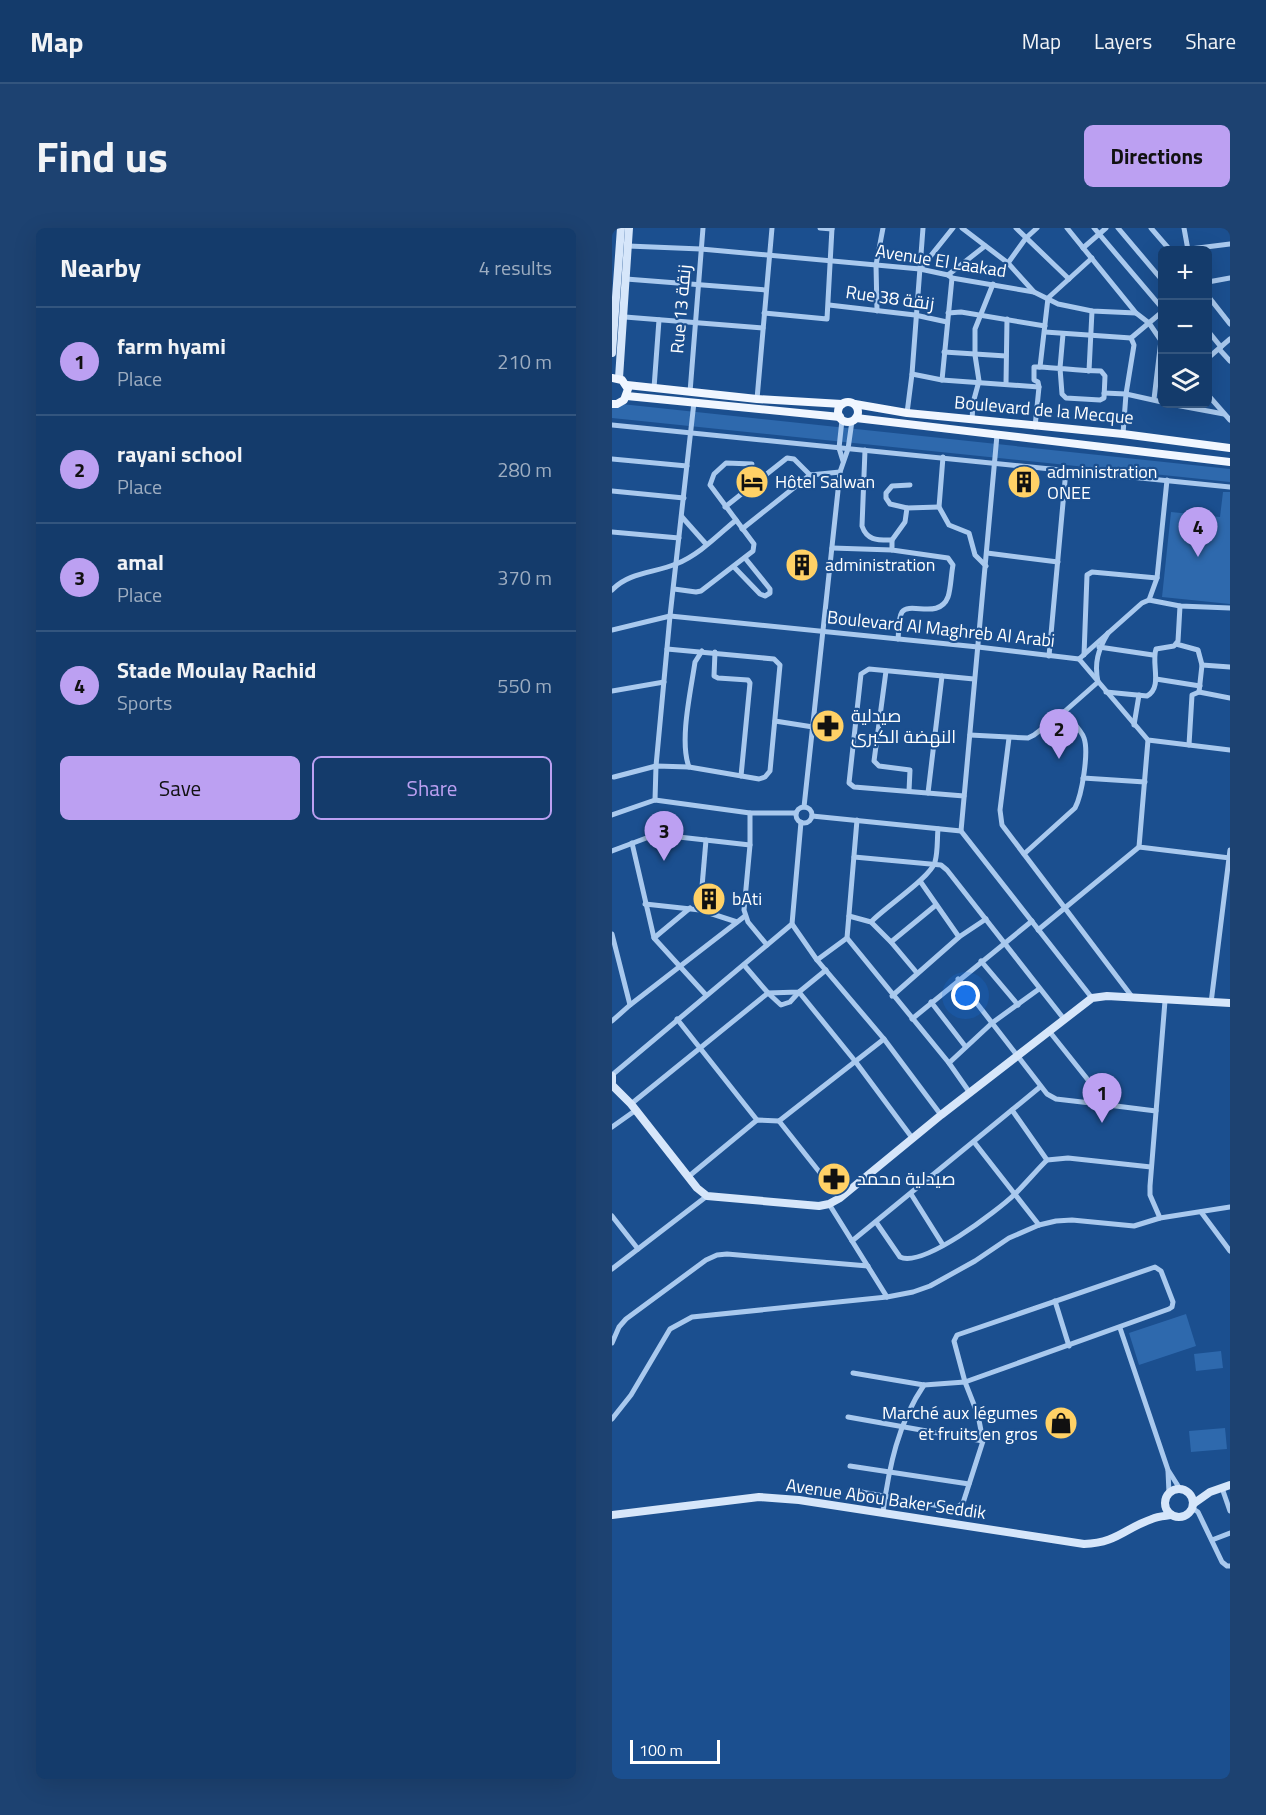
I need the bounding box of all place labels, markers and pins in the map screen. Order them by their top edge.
place label: administration ONEE [1047,458,1158,506]
hotel icon: Hôtel Salwan [734,464,770,500]
building icon: administration ONEE [1006,464,1042,500]
place label: Hôtel Salwan [775,468,875,495]
pin: 4 [1178,508,1218,557]
building icon: administration [784,547,820,583]
place label: administration [825,551,936,578]
place label: صيدلية النهضة الكبرى [851,702,956,750]
pharmacy icon: صيدلية النهضة الكبرى [810,708,846,744]
pin: 2 [1040,710,1078,759]
pin: 3 [644,812,684,861]
building icon: bAti [691,881,727,917]
place label: bAti [732,885,762,912]
pin: 1 [1082,1074,1122,1123]
pharmacy icon: صيدلية محمد [816,1161,852,1197]
place label: صيدلية محمد [857,1165,955,1192]
place label: Marché aux légumes et fruits en gros [882,1399,1038,1447]
shop icon: Marché aux légumes et fruits en gros [1043,1405,1079,1441]

